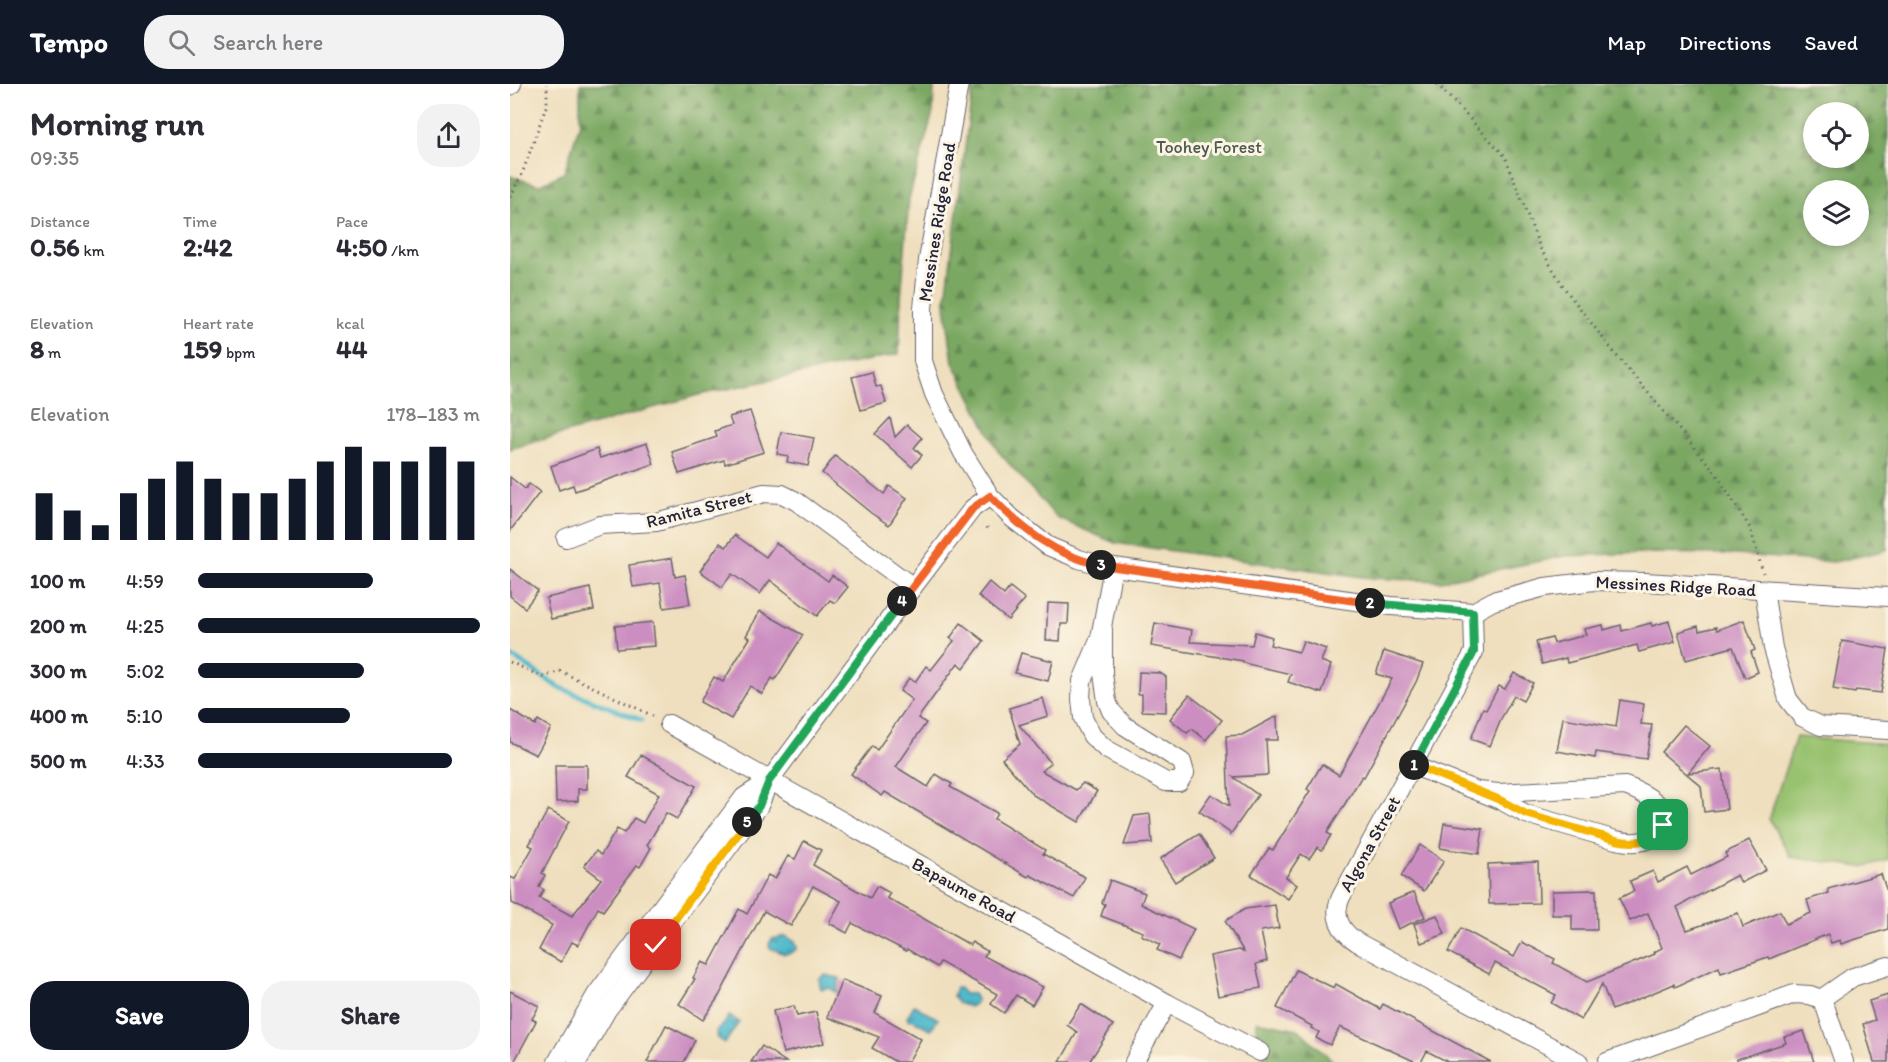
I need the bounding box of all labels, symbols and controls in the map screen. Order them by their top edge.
search box [144,15,564,69]
text: Tempo [30,25,108,59]
icon: search [165,26,198,59]
text: Search here [213,29,323,56]
text: Map [1608,30,1646,55]
text: Directions [1679,30,1771,55]
text: Saved [1804,30,1858,55]
map controls [1803,102,1869,246]
button: locate [1803,102,1869,168]
text: Morning run [30,104,205,143]
button: share [417,104,480,167]
park label: Toohey Forest [1156,136,1262,158]
street label: Messines Ridge Road [914,141,960,303]
text: 09:35 [30,146,79,170]
button: layers [1803,180,1869,246]
text: Distance [30,212,90,231]
text: Time [183,212,217,231]
text: Pace [336,212,368,231]
text: 0.56 [30,231,80,263]
text: 2:42 [183,231,232,263]
text: 4:50 [336,231,388,263]
text: km [80,241,105,260]
text: /km [388,241,419,260]
text: Elevation [30,314,94,333]
text: Heart rate [183,314,254,333]
text: kcal [336,314,364,333]
text: 8 [30,333,44,365]
text: 159 [183,333,222,365]
text: 44 [336,333,367,365]
text: m [44,343,61,362]
text: bpm [222,343,256,362]
text: Elevation [30,402,109,426]
text: 178–183 m [386,402,480,426]
street label: Ramita Street [644,485,754,533]
pin: 3 [1086,550,1116,580]
text: 3 [1097,555,1105,574]
text: 100 m [30,569,85,593]
text: 4:59 [126,569,164,593]
street label: Messines Ridge Road [1595,571,1757,601]
pin: 4 [887,586,917,616]
pin: 2 [1355,588,1385,618]
text: 4 [897,591,907,610]
text: 2 [1366,593,1374,612]
text: 200 m [30,614,86,638]
text: 4:25 [126,614,164,638]
text: 300 m [30,659,87,683]
text: 5:02 [126,659,164,683]
text: 400 m [30,704,88,728]
text: 5:10 [126,704,163,728]
text: 500 m [30,749,86,773]
text: 4:33 [126,749,165,773]
pin: 1 [1399,750,1429,780]
text: 1 [1410,755,1418,774]
street label: Algona Street [1335,792,1405,896]
pin [1637,799,1688,850]
pin: 5 [732,807,762,837]
icon: arrive [1646,808,1679,841]
text: 5 [743,812,751,831]
street label: Bapaume Road [908,852,1020,928]
pin [630,919,681,970]
icon: check [639,928,672,961]
button: Save [30,981,249,1050]
button: Share [261,981,480,1050]

